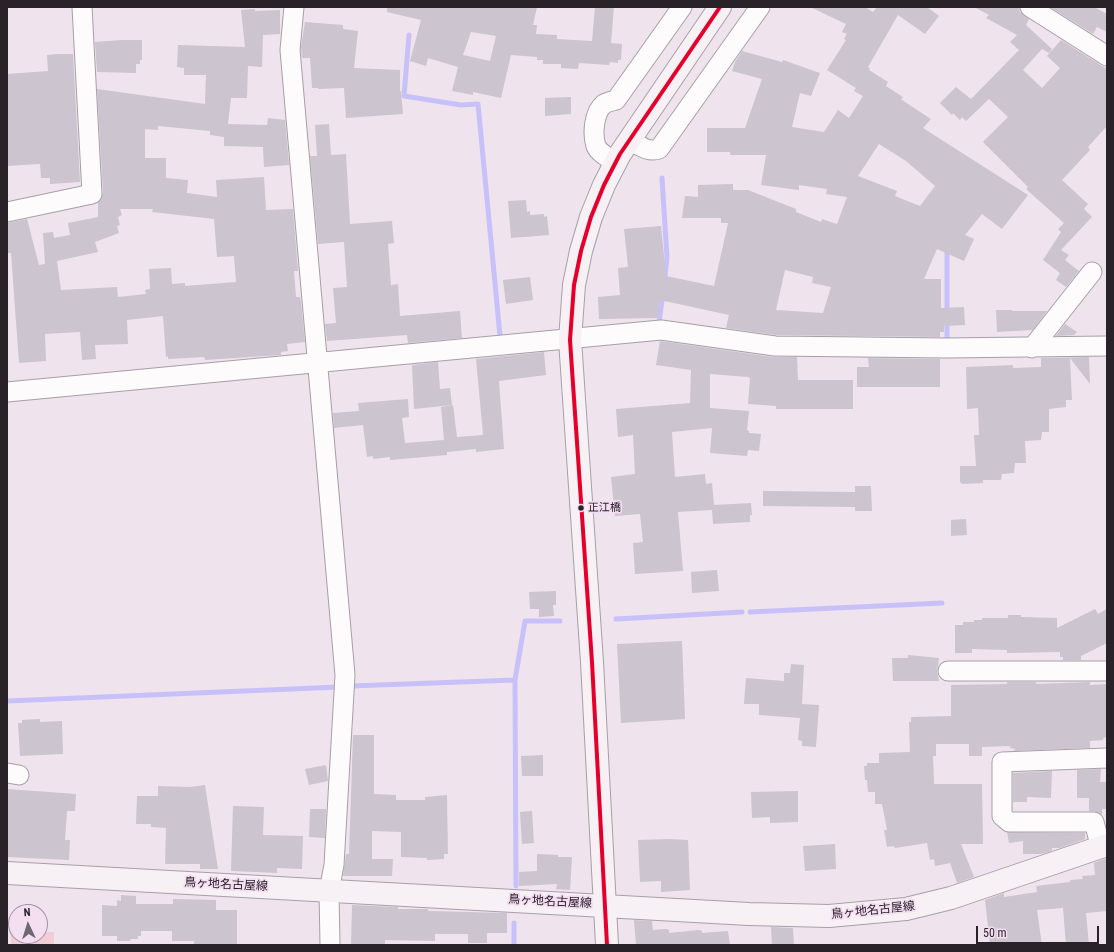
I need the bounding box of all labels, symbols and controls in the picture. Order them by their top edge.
place label: 正江橋 [588,501,621,515]
marker: 正江橋 [576,503,586,513]
street label: 鳥ヶ地名古屋線 [184,876,268,894]
street label: 鳥ヶ地名古屋線 [508,893,592,911]
street label: 鳥ヶ地名古屋線 [830,899,916,923]
north arrow [8,904,48,944]
text: N [23,906,31,919]
scale bar [978,918,1101,944]
text: 50 m [983,926,1007,940]

